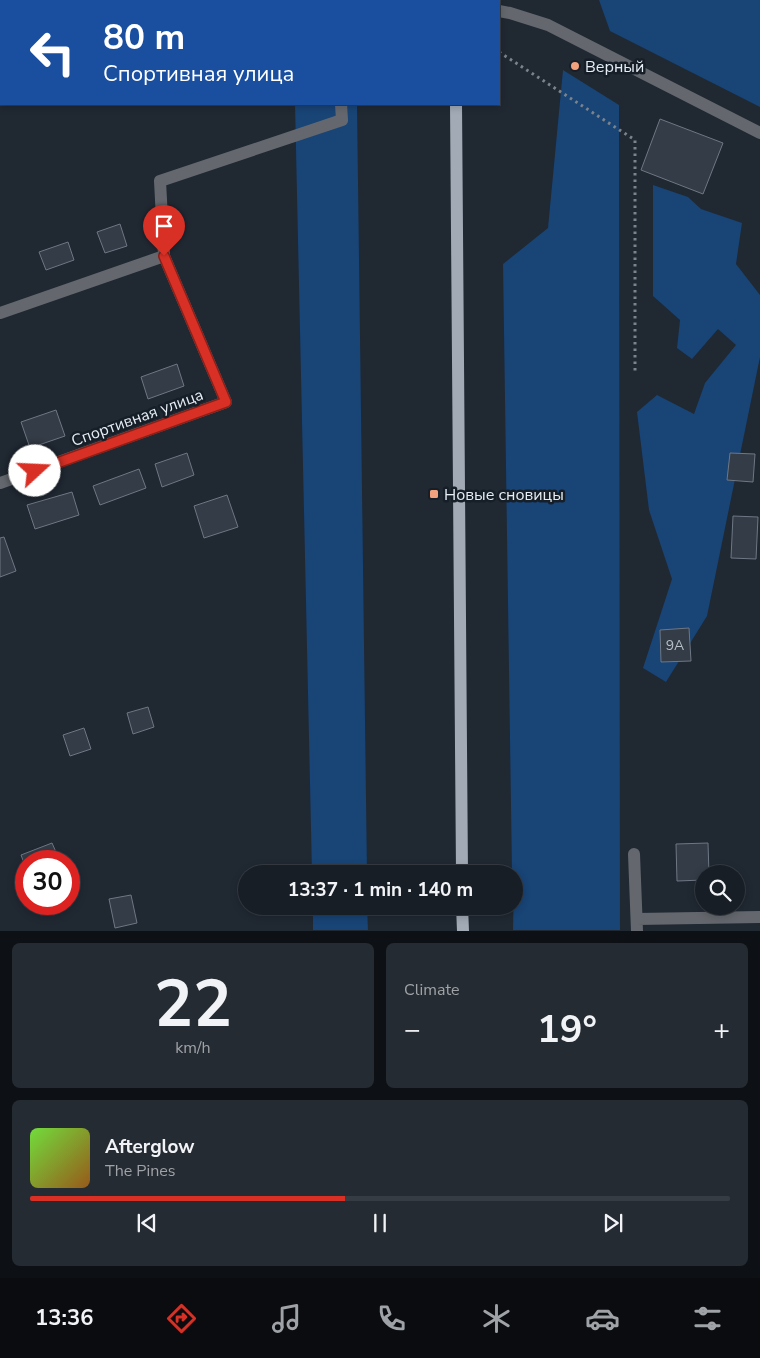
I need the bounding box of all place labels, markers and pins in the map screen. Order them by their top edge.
place label: Верный [585,56,644,78]
marker: Верный [569,60,581,72]
pin [143,205,185,256]
place label: Новые сновицы [444,484,564,506]
marker: Новые сновицы [428,488,440,500]

